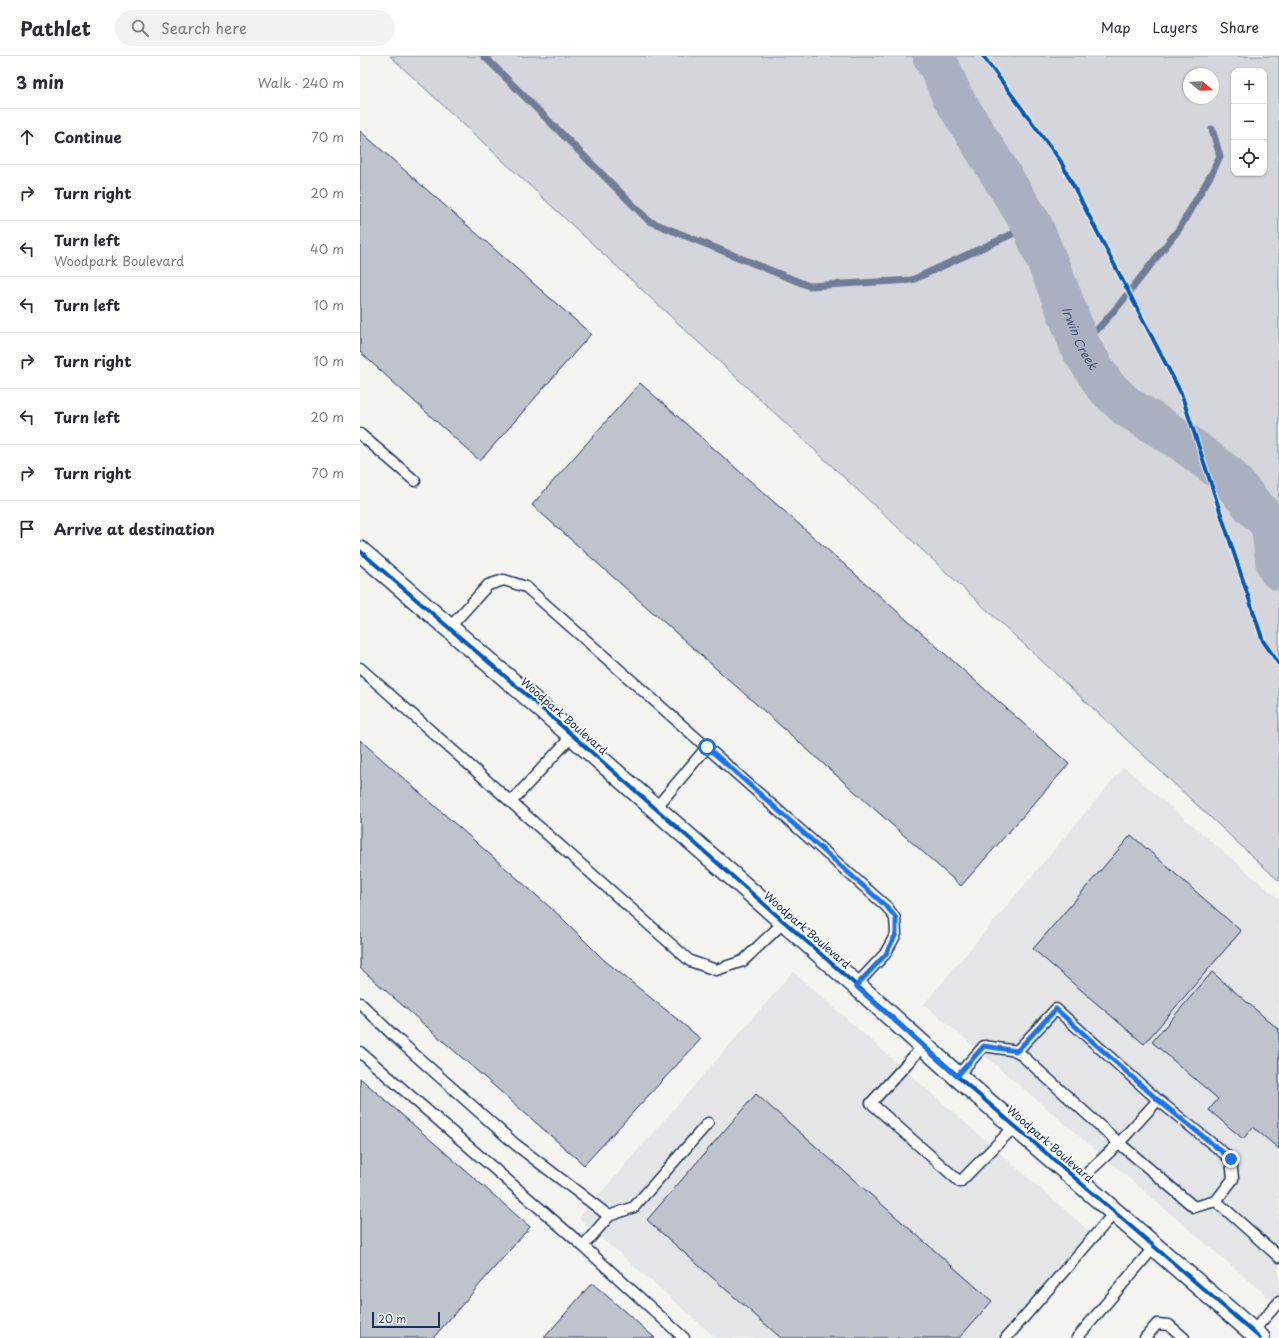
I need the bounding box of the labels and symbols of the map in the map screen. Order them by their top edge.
north arrow [1183,68,1219,104]
water label: Irwin Creek [1058,304,1103,374]
street label: Woodpark Boulevard [517,673,612,758]
route start [698,738,716,756]
street label: Woodpark Boulevard [760,887,855,972]
street label: Woodpark Boulevard [1003,1101,1098,1186]
route end [1222,1150,1240,1168]
scale bar [372,1310,440,1329]

